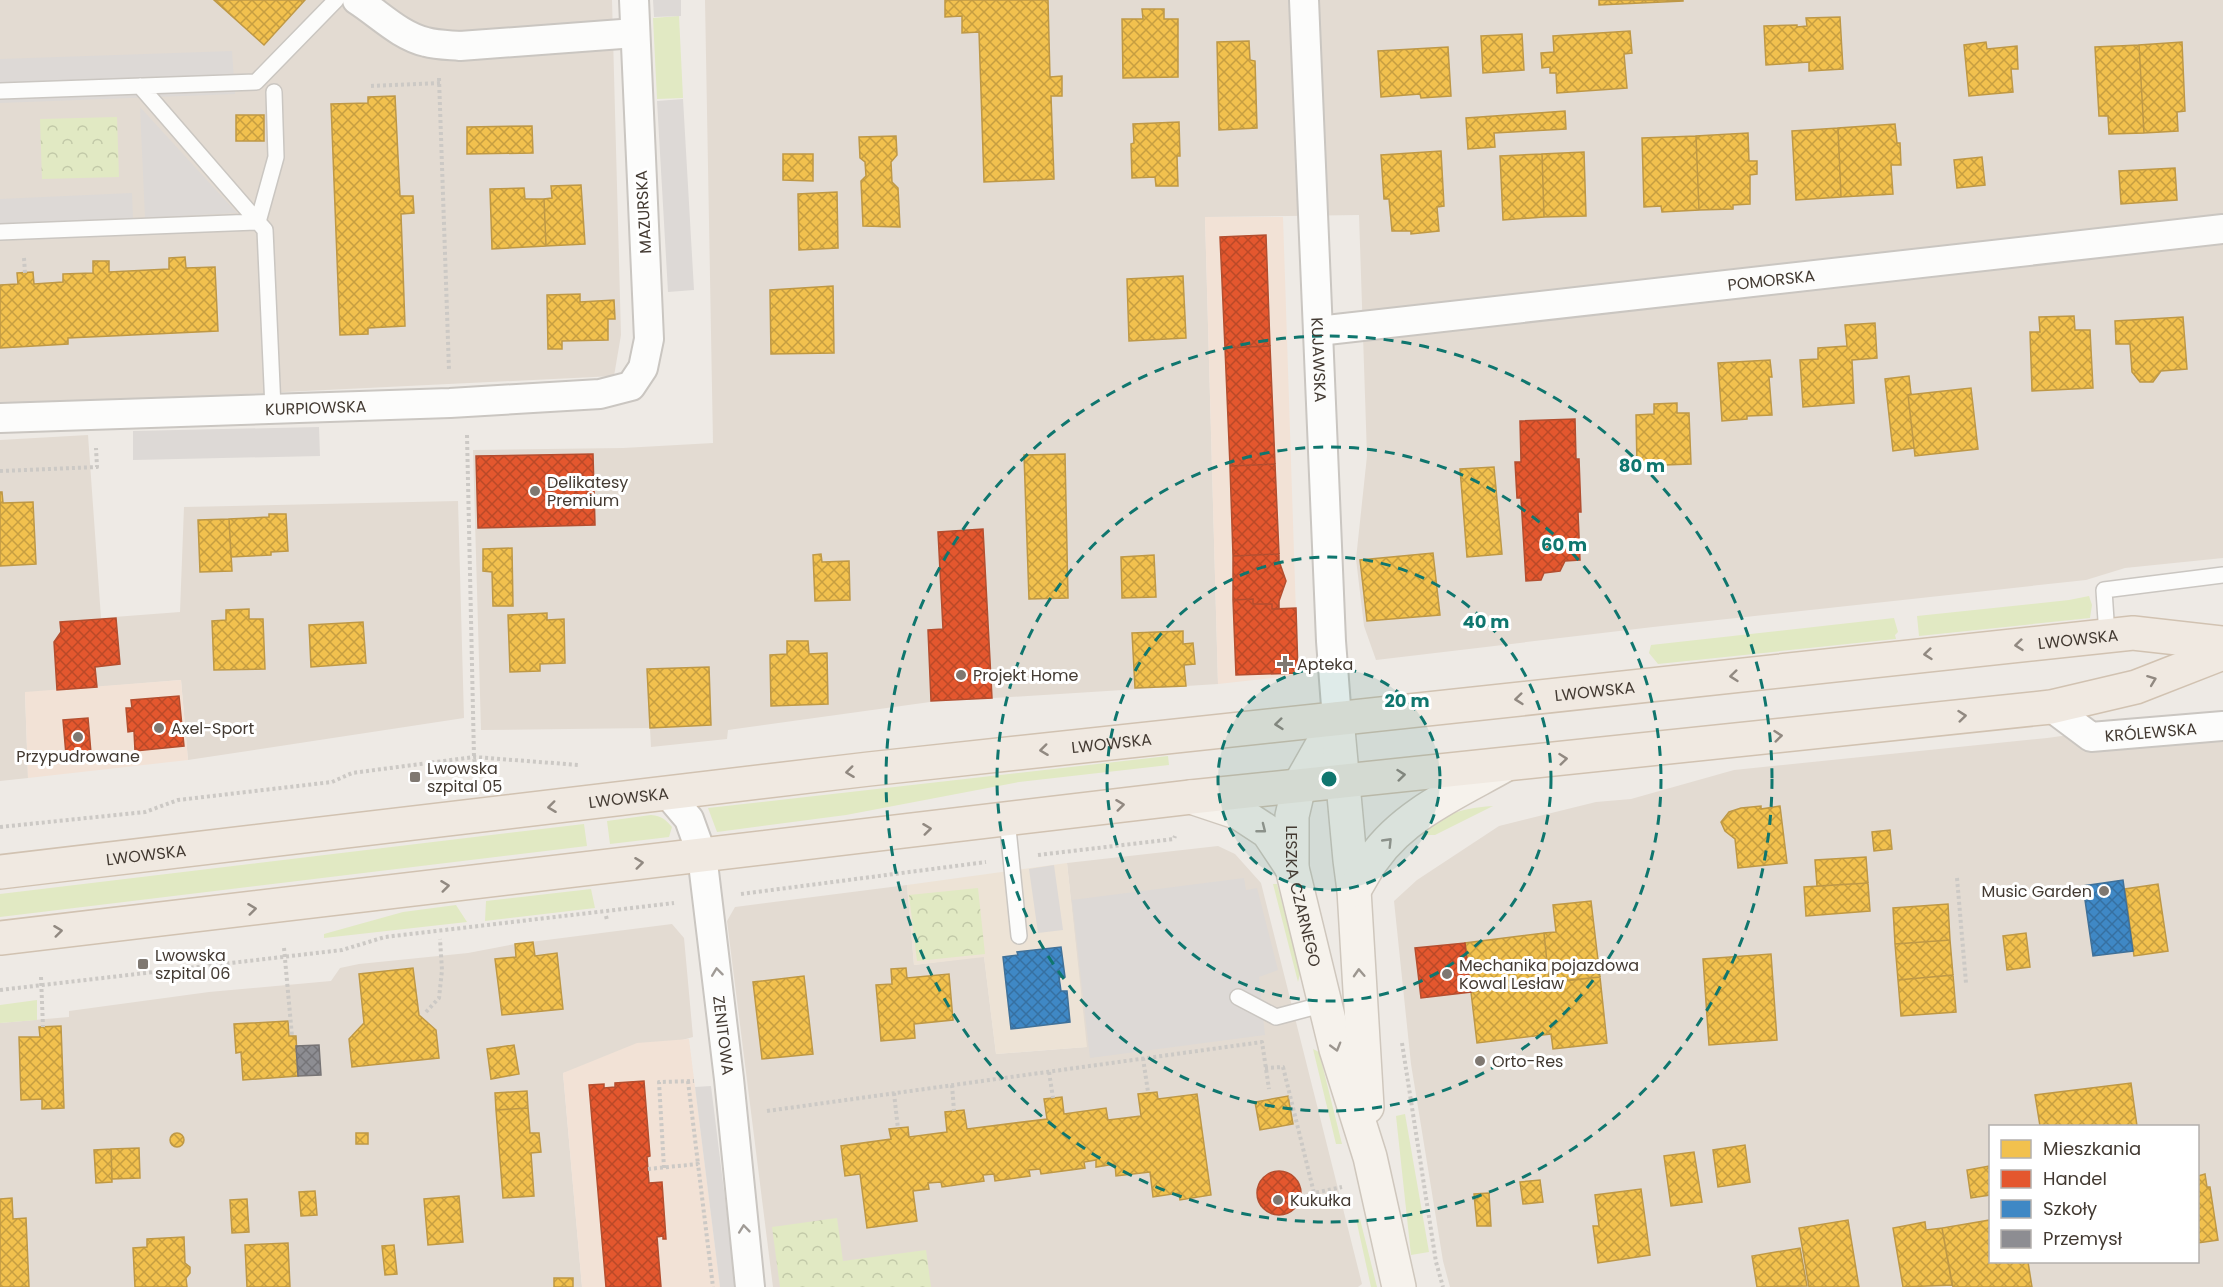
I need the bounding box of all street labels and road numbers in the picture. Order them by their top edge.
street label: MAZURSKA [630,169,657,254]
street label: POMORSKA [1726,264,1816,297]
street label: KUJAWSKA [1305,317,1332,403]
street label: KURPIOWSKA [265,395,367,421]
street label: LWOWSKA [2037,624,2119,655]
street label: LWOWSKA [1554,676,1636,707]
street label: KRÓLEWSKA [2104,717,2198,748]
street label: LWOWSKA [1070,728,1153,759]
street label: LWOWSKA [587,782,670,814]
street label: LESZKA CZARNEGO [1280,825,1327,969]
street label: LWOWSKA [105,839,188,871]
street label: ZENITOWA [707,994,739,1077]

